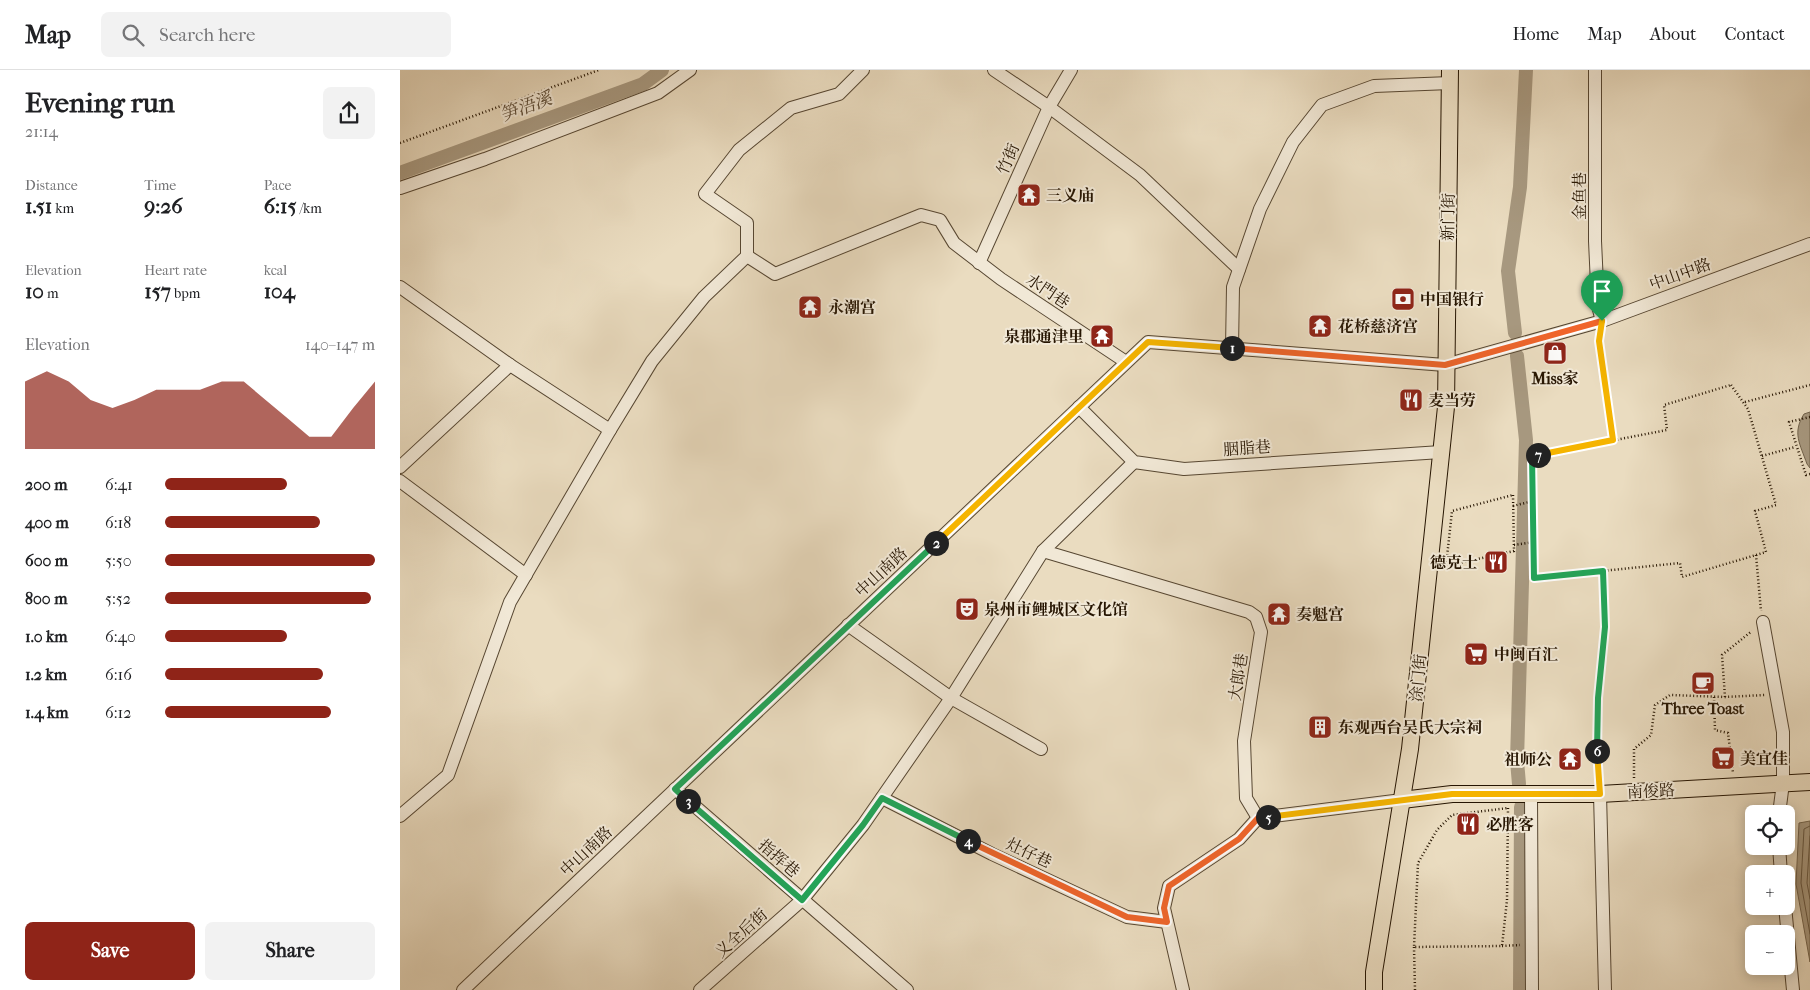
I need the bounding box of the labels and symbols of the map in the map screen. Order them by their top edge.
water label: 笋浯溪 [497,87,557,126]
street label: 竹街 [993,141,1023,177]
street label: 金鱼巷 [1570,172,1589,220]
temple icon: 三义庙 [1016,182,1042,208]
place label: 三义庙 [1046,186,1094,205]
street label: 新门街 [1438,193,1458,241]
street label: 中山中路 [1647,254,1713,294]
street label: 水門巷 [1023,270,1073,312]
pin [1581,270,1623,321]
bank icon: 中国银行 [1390,286,1416,312]
place label: 中国银行 [1420,290,1484,309]
temple icon: 永潮宫 [797,294,823,320]
place label: 永潮宫 [828,298,876,317]
temple icon: 花桥慈济宫 [1307,313,1333,339]
place label: 花桥慈济宫 [1338,317,1418,336]
temple icon: 泉郡通津里 [1089,323,1115,349]
place label: 泉郡通津里 [1004,327,1084,346]
pin: 1 [1220,336,1244,360]
shop icon: Miss家 [1542,340,1568,366]
place label: Miss家 [1530,369,1579,388]
restaurant icon: 麦当劳 [1398,387,1424,413]
place label: 麦当劳 [1428,391,1476,410]
street label: 胭脂巷 [1222,437,1272,459]
pin: 7 [1526,442,1550,468]
pin: 2 [924,530,948,556]
street label: 中山南路 [851,543,911,601]
restaurant icon: 德克士 [1483,549,1509,575]
place label: 德克士 [1430,553,1478,572]
theatre icon: 泉州市鲤城区文化馆 [954,596,980,622]
place label: 泉州市鲤城区文化馆 [984,600,1128,619]
temple icon: 奏魁宫 [1266,601,1292,627]
place label: 奏魁宫 [1296,605,1344,624]
supermarket icon: 中闽百汇 [1463,641,1489,667]
place label: 中闽百汇 [1494,645,1558,664]
street label: 大郎巷 [1225,652,1251,702]
street label: 涂门街 [1406,653,1430,703]
cafe icon: Three Toast [1690,670,1716,696]
place label: Three Toast [1661,699,1745,718]
building icon: 东观西台吴氏大宗祠 [1307,714,1333,740]
place label: 东观西台吴氏大宗祠 [1338,718,1482,737]
pin: 6 [1584,738,1610,764]
supermarket icon: 美宜佳 [1710,745,1736,771]
temple icon: 祖师公 [1557,746,1583,772]
place label: 美宜佳 [1740,749,1788,768]
place label: 祖师公 [1504,750,1552,769]
street label: 南俊路 [1627,780,1675,802]
pin: 3 [676,788,700,814]
pin: 5 [1256,804,1280,830]
restaurant icon: 必胜客 [1455,811,1481,837]
place label: 必胜客 [1486,815,1534,834]
street label: 中山南路 [556,822,616,880]
pin: 4 [956,828,980,854]
street label: 灶仔巷 [1003,834,1055,872]
street label: 指挥巷 [755,835,803,881]
street label: 义全后街 [711,905,771,961]

